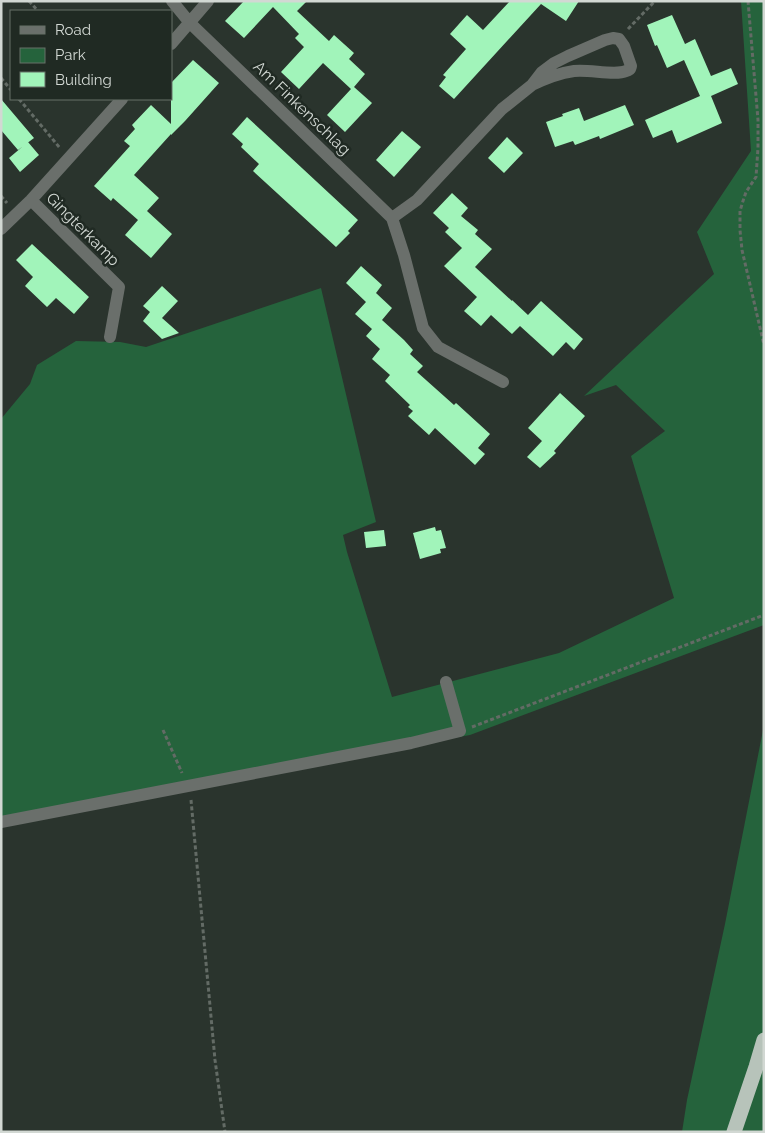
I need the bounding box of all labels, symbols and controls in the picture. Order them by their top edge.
legend [10,10,172,100]
text: Road [55,21,91,39]
text: Park [55,46,86,64]
street label: Am Finkenschlag [250,57,354,159]
text: Building [55,71,112,89]
street label: Gingterkamp [42,188,124,270]

